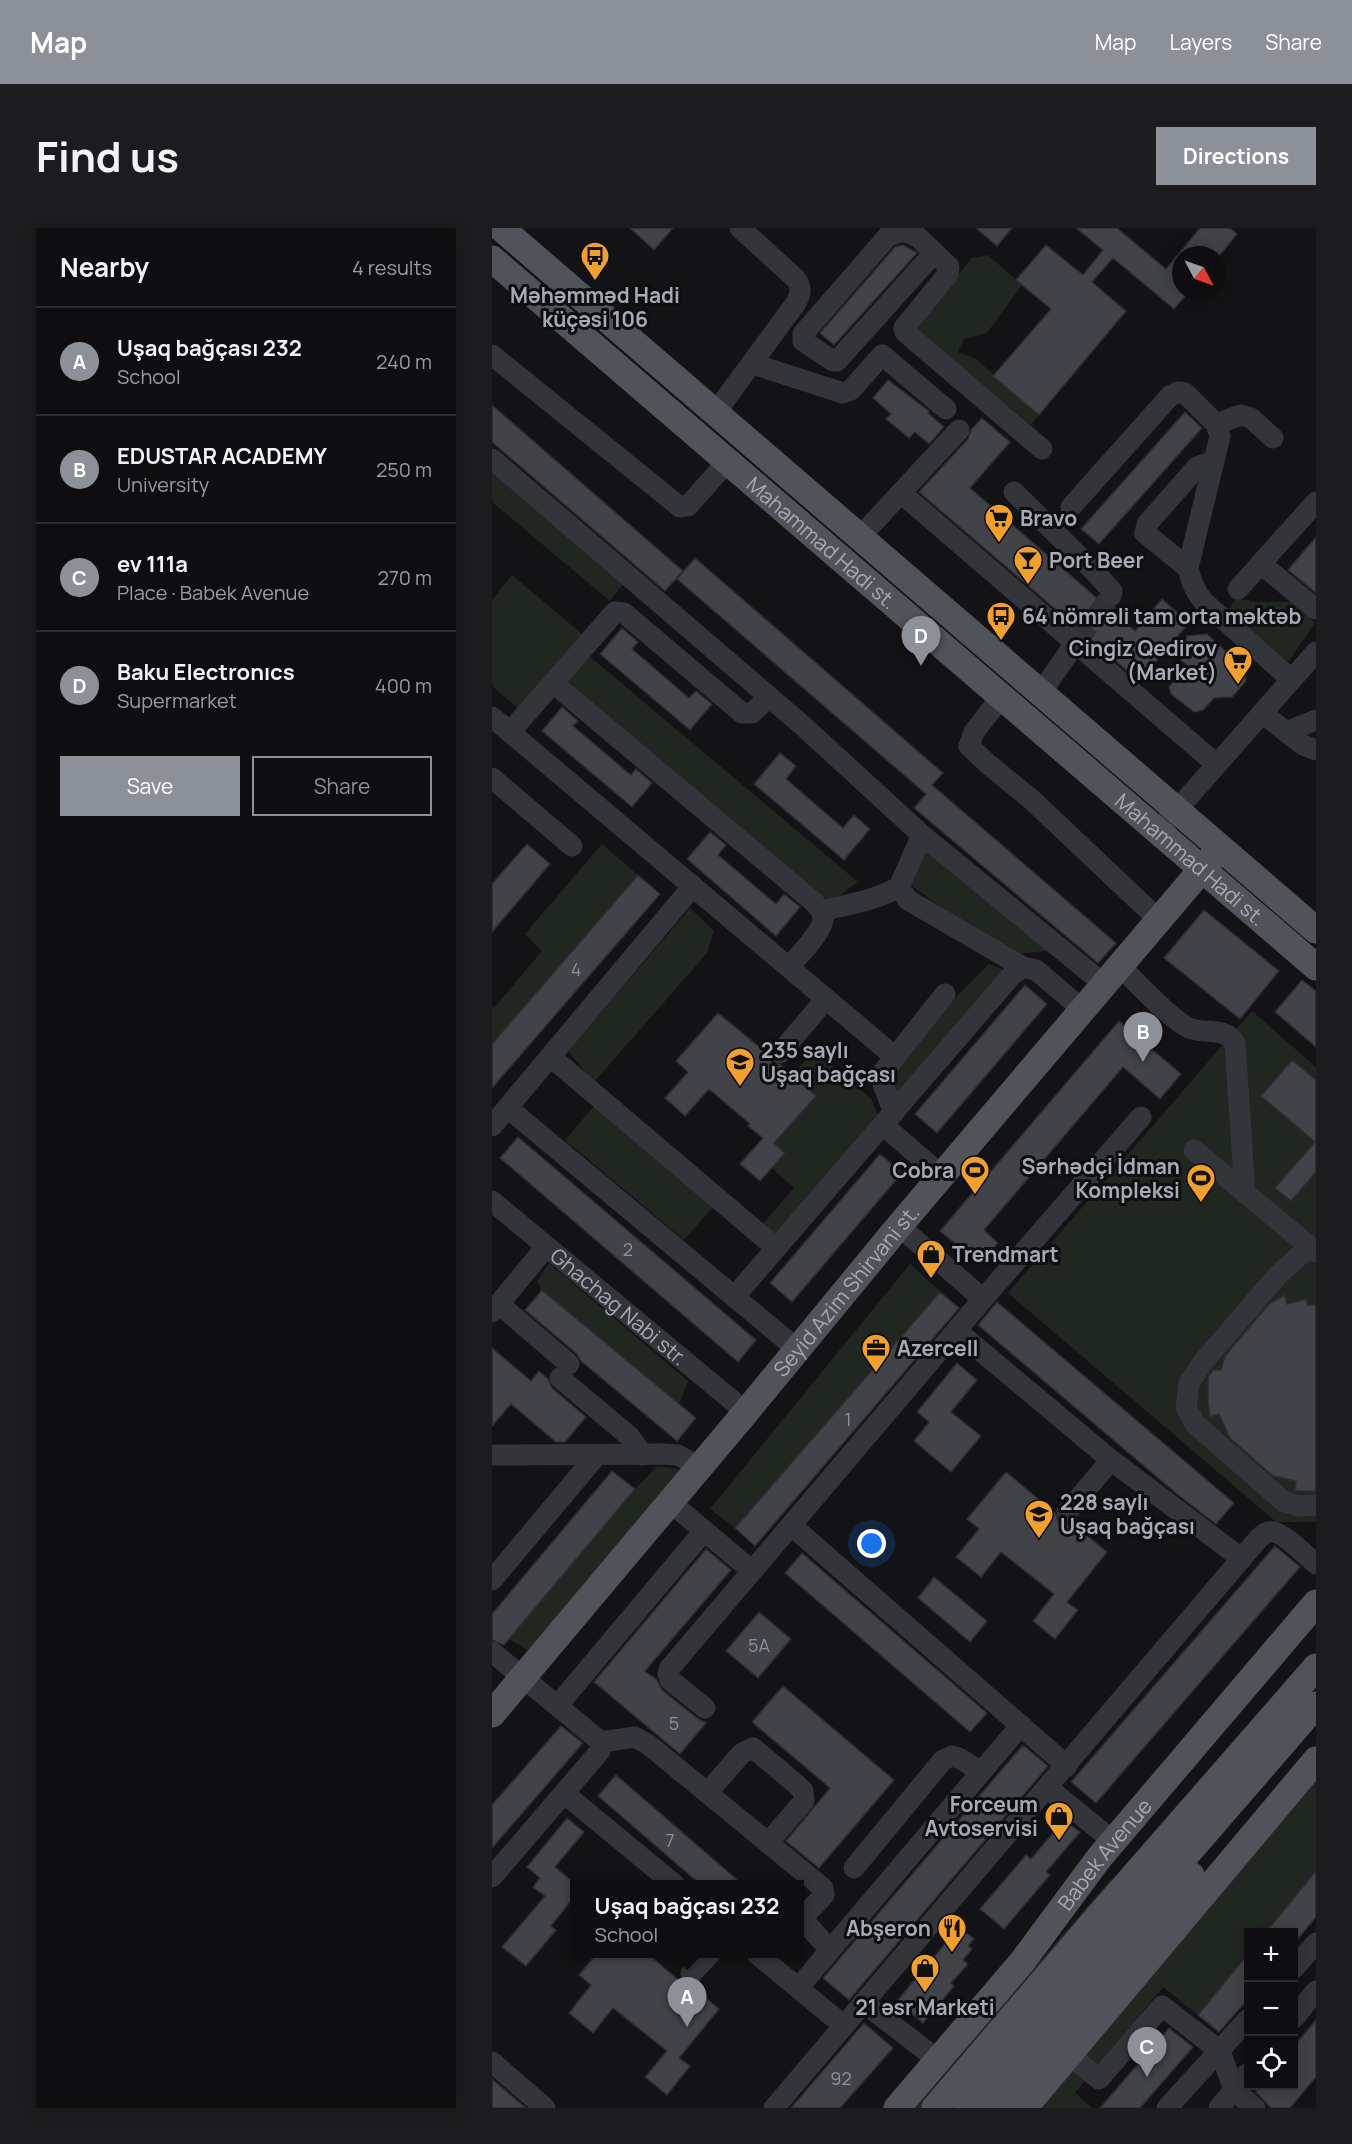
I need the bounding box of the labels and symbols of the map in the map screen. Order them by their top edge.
bus stop icon: Məhəmməd Hadi küçəsi 106 [579,240,611,282]
north arrow [1172,246,1226,300]
place label: Məhəmməd Hadi küçəsi 106 [510,281,680,333]
street label: Mahammad Hadi st. [741,470,903,615]
supermarket icon: Bravo [983,502,1015,544]
place label: Bravo [1020,504,1077,532]
bar icon: Port Beer [1012,544,1044,586]
place label: Port Beer [1049,546,1144,574]
bus stop icon: 64 nömrəli tam orta məktəb [985,600,1017,642]
place label: 64 nömrəli tam orta məktəb [1022,602,1301,630]
pin: D [902,616,940,666]
place label: Cingiz Qedirov (Market) [1069,634,1217,686]
supermarket icon: Cingiz Qedirov (Market) [1222,644,1254,686]
street label: Mahammad Hadi st. [1109,787,1272,932]
house number: 4 [571,957,581,981]
pin: B [1124,1012,1162,1062]
place label: 235 saylı Uşaq bağçası [761,1036,896,1088]
school or university icon: 235 saylı Uşaq bağçası [724,1046,756,1088]
place label: Sərhədçi İdman Kompleksi [1022,1152,1180,1204]
sports icon: Cobra [959,1154,991,1196]
place label: Cobra [892,1156,954,1184]
sports icon: Sərhədçi İdman Kompleksi [1185,1162,1217,1204]
street label: Seyid Azim Shirvani st. [767,1199,925,1382]
house number: 2 [623,1237,633,1261]
shop icon: Trendmart [915,1238,947,1280]
place label: Trendmart [952,1240,1059,1268]
street label: Ghachag Nabi str. [545,1241,693,1371]
office icon: Azercell [860,1332,892,1374]
place label: Azercell [897,1334,978,1362]
house number: 1 [844,1407,852,1431]
place label: 228 saylı Uşaq bağçası [1060,1488,1195,1540]
school or university icon: 228 saylı Uşaq bağçası [1023,1498,1055,1540]
your location [857,1529,886,1558]
house number: 5A [748,1633,770,1657]
house number: 5 [669,1711,679,1735]
place label: Forceum Avtoservisi [925,1790,1038,1842]
street label: Babek Avenue [1051,1792,1158,1916]
shop icon: Forceum Avtoservisi [1043,1800,1075,1842]
house number: 7 [665,1828,675,1852]
restaurant icon: Abşeron [936,1912,968,1954]
place label: Abşeron [846,1914,931,1942]
shop icon: 21 əsr Marketi [909,1952,941,1994]
pin: A [668,1978,706,2027]
place label: 21 əsr Marketi [855,1993,995,2021]
pin: C [1128,2028,1166,2077]
house number: 92 [830,2066,852,2090]

